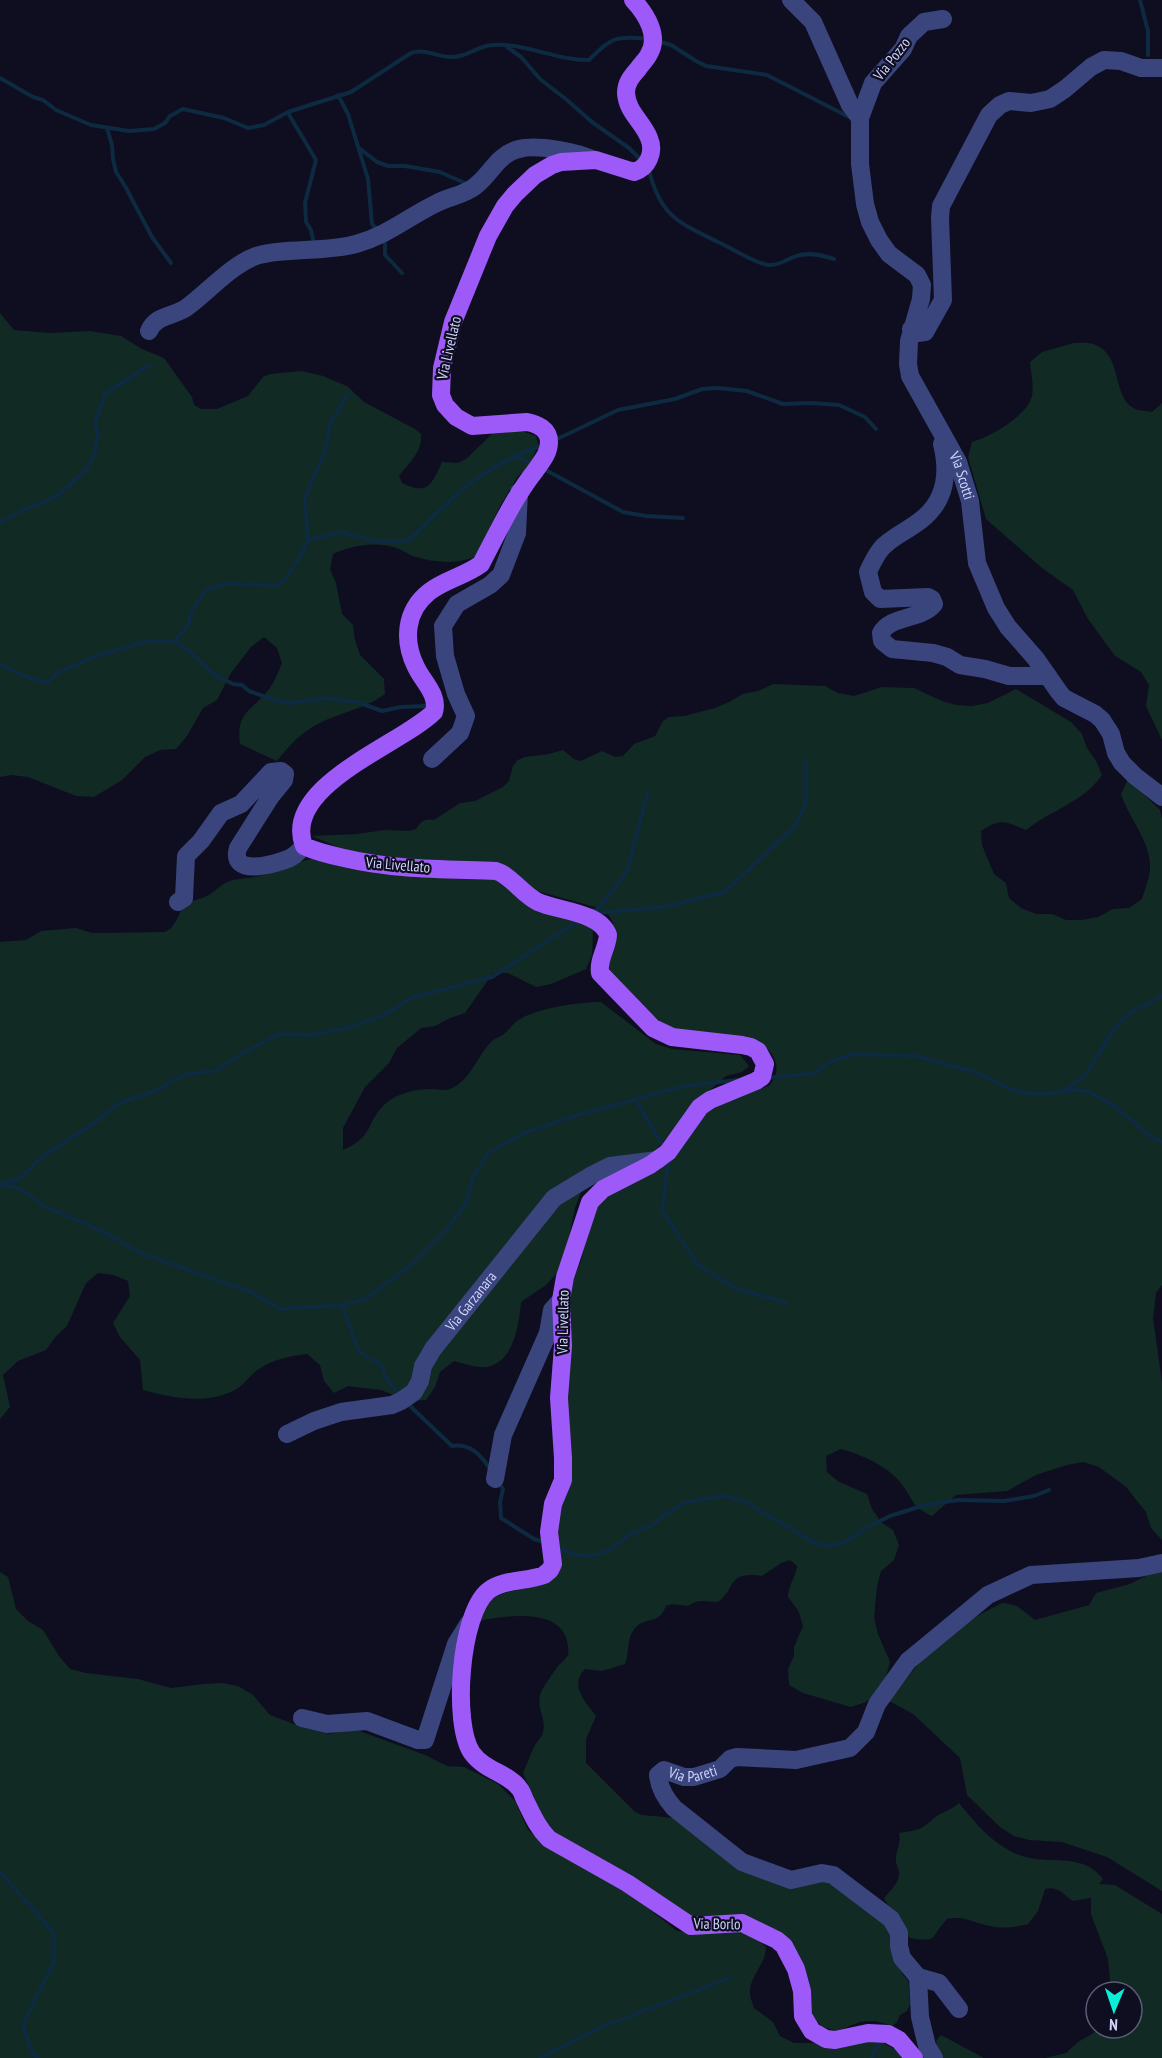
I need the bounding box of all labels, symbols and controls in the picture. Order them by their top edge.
street label: Via Pozzo [868,33,914,85]
street label: Via Livellato [432,314,465,382]
street label: Via Scotti [945,447,979,502]
street label: Via Livellato [364,852,431,877]
street label: Via Garzanara [440,1267,500,1336]
street label: Via Livellato [552,1290,573,1355]
street label: Via Pareti [665,1760,719,1786]
street label: Via Borlo [692,1914,741,1933]
north arrow [1084,1980,1144,2040]
text: N [1109,2015,1118,2035]

